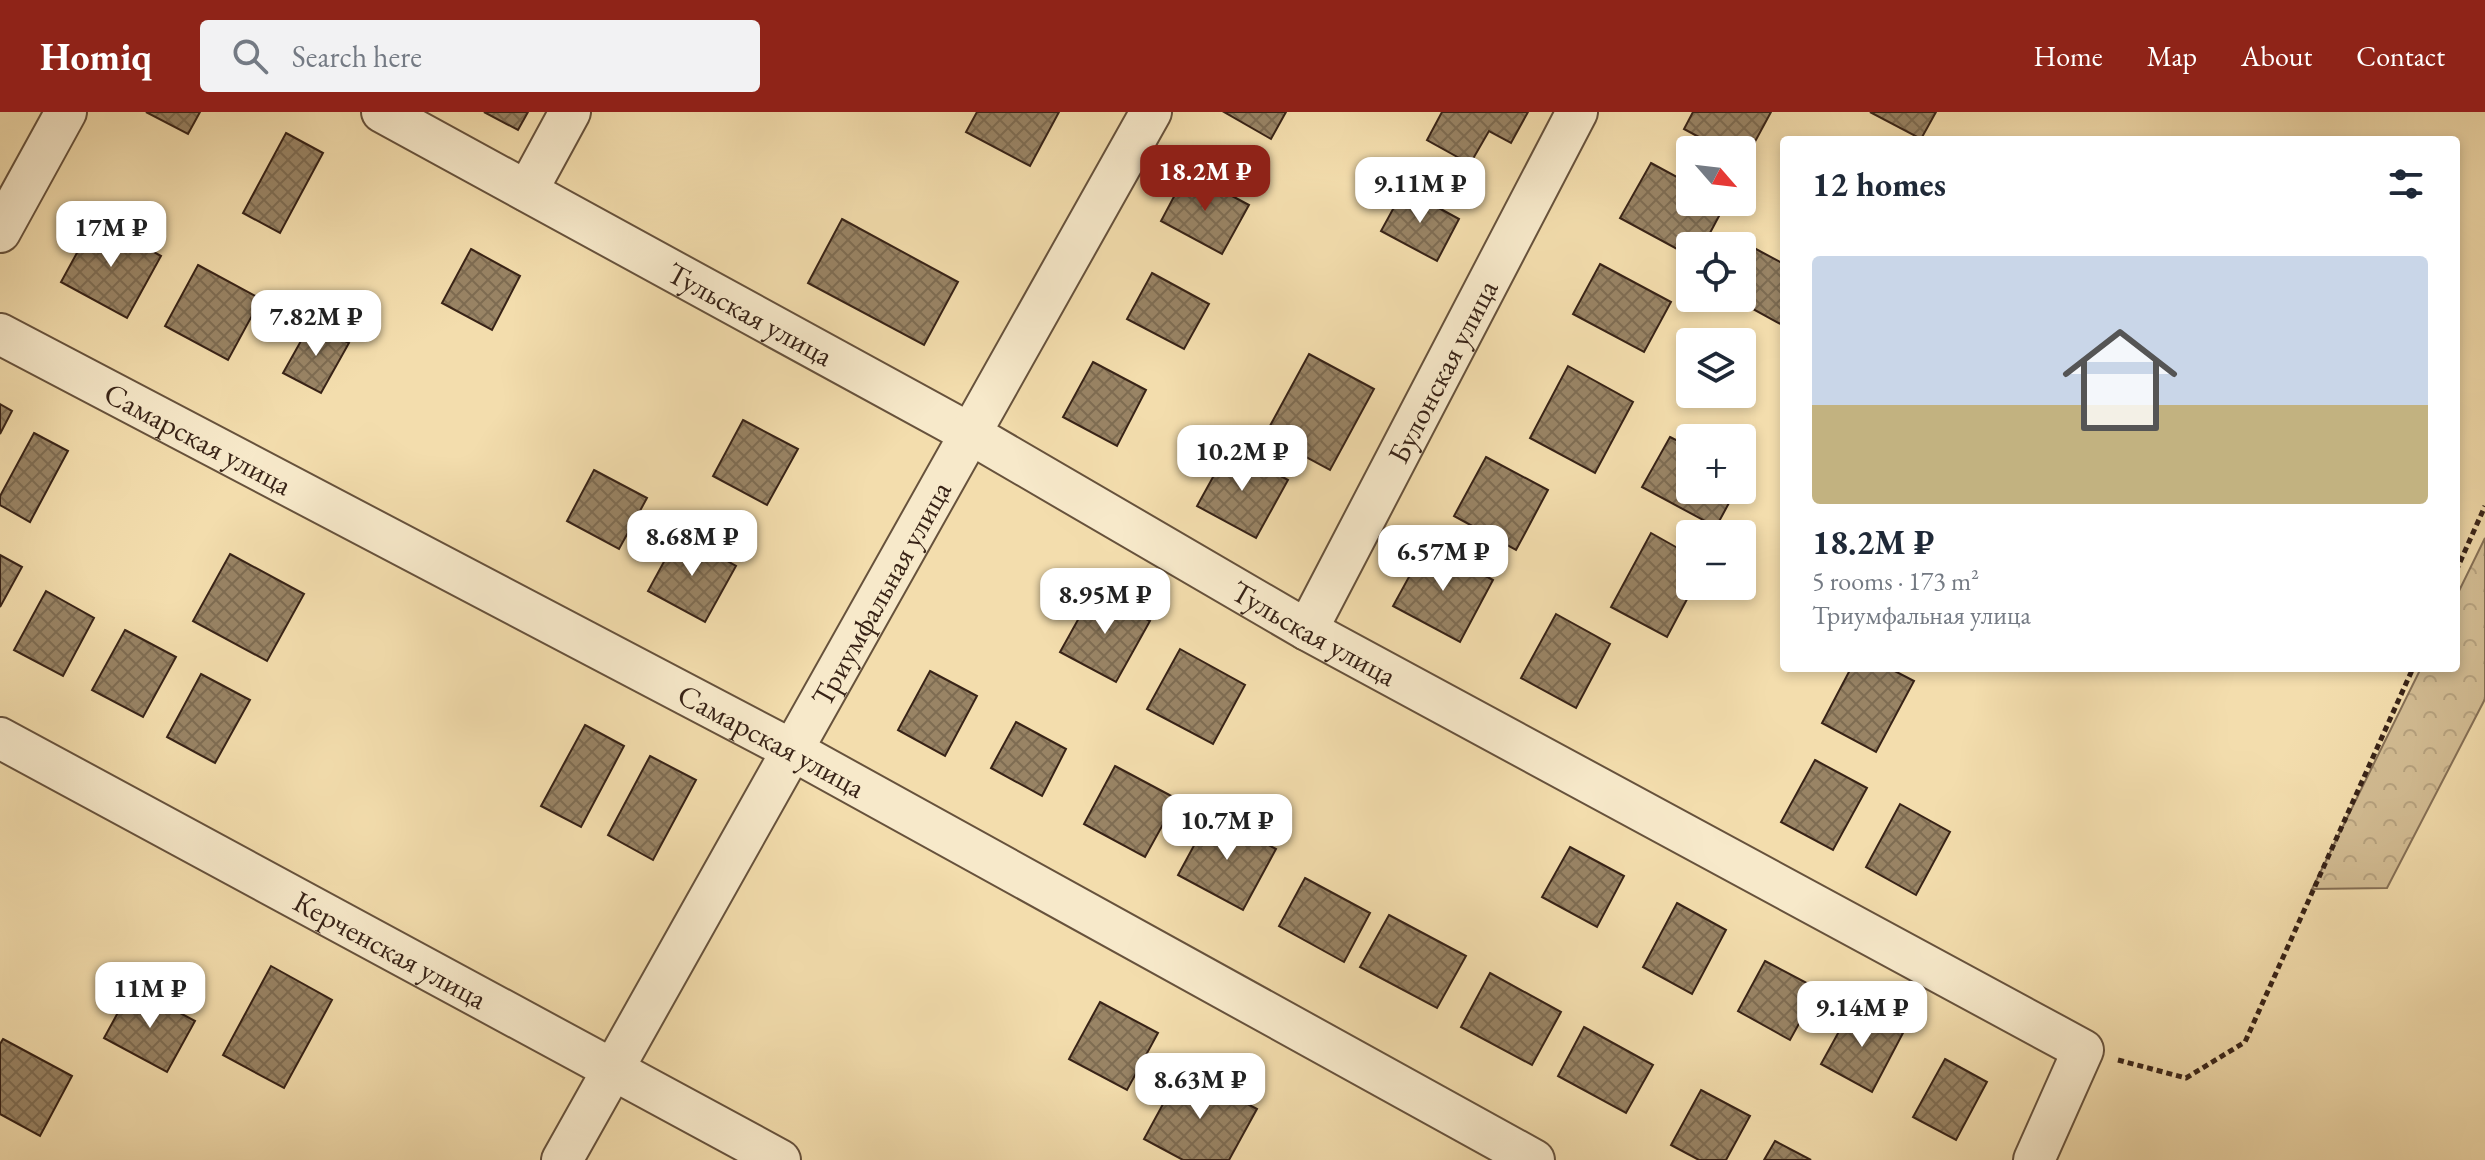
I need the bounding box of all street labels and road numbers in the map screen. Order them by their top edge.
street label: Тульская улица [661,252,840,375]
street label: Булонская улица [1378,272,1506,470]
street label: Самарская улица [98,373,299,504]
street label: Триумфальная улица [802,474,959,713]
street label: Тульская улица [1225,571,1404,694]
street label: Самарская улица [671,674,872,806]
street label: Керченская улица [287,881,494,1017]

